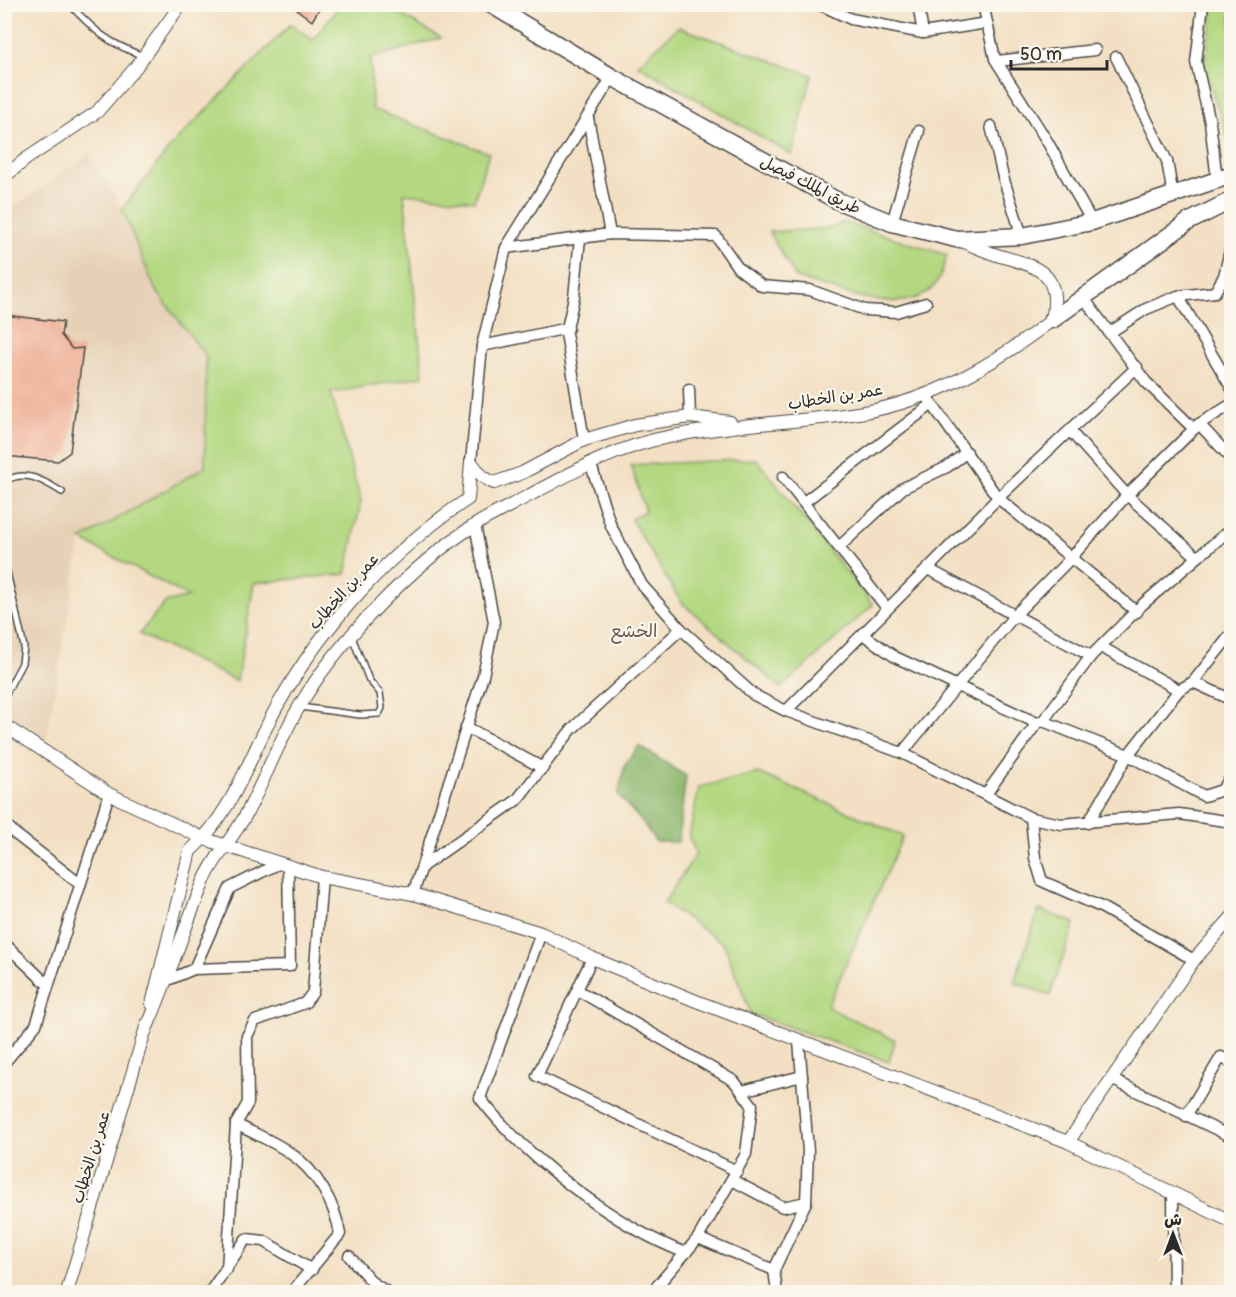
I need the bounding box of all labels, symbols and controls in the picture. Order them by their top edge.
scale bar [1011,33,1107,71]
text: 50 m [1020,43,1062,66]
street label: طريق الملك فيصل [757,151,864,219]
street label: عمر بن الخطاب [786,380,884,414]
street label: عمر بن الخطاب [304,549,383,634]
district label: الخشع [611,620,657,644]
street label: عمر بن الخطاب [67,1109,115,1206]
north arrow [1143,1204,1203,1264]
text: ش [1164,1210,1182,1230]

